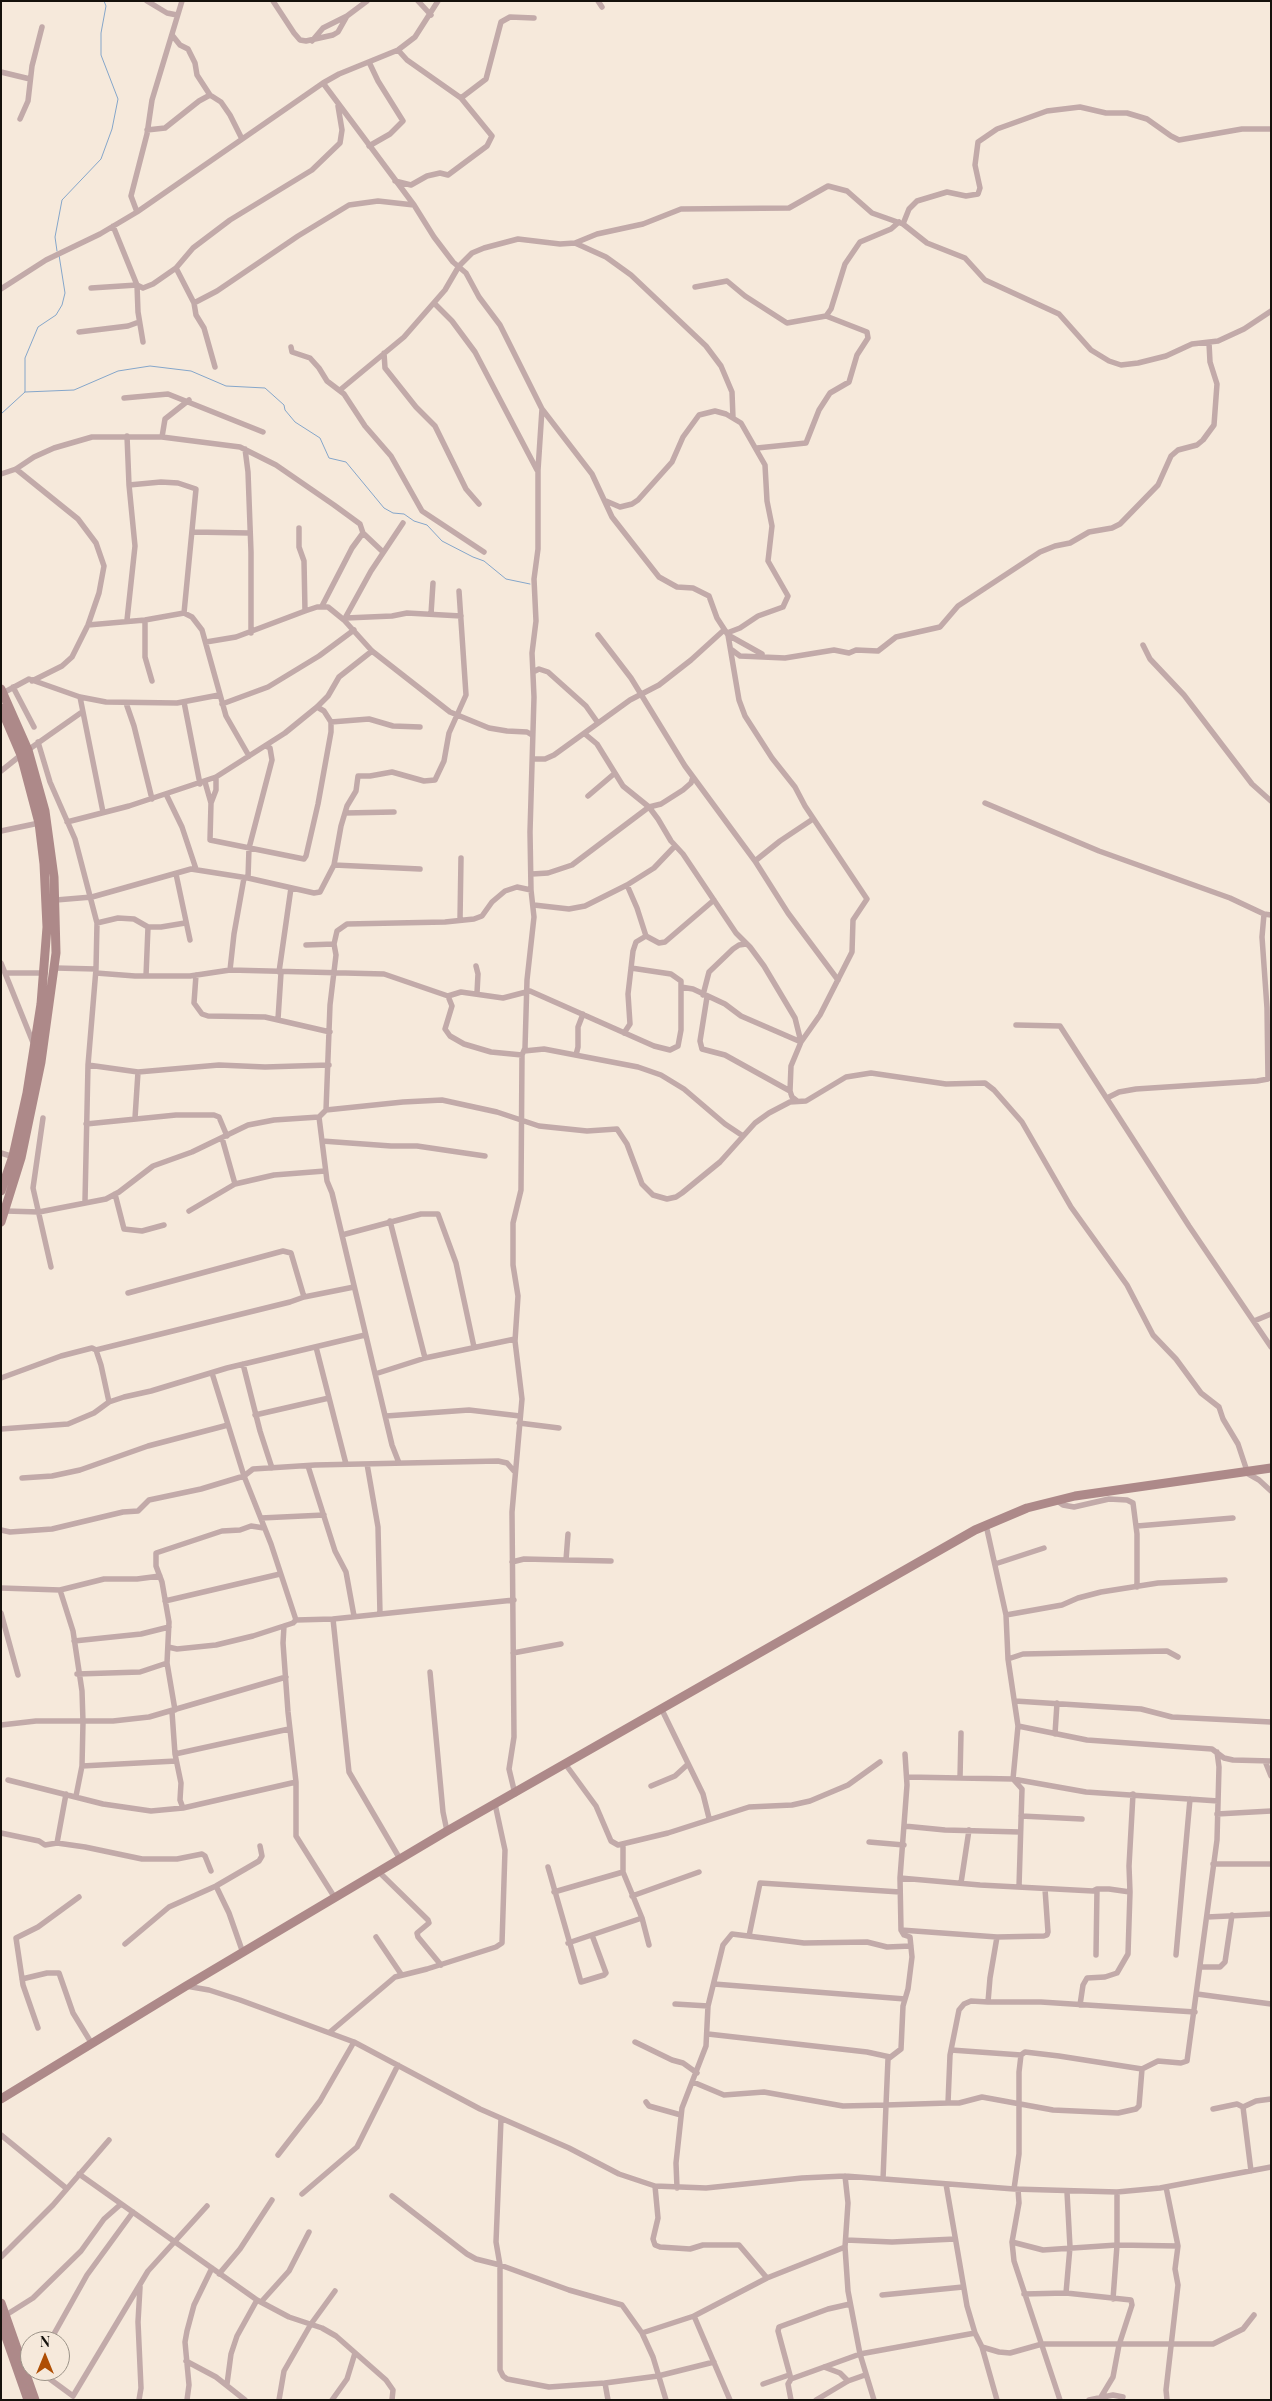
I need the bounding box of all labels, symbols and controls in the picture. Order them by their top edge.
north arrow [20,2331,70,2381]
text: N [40,2332,50,2351]

